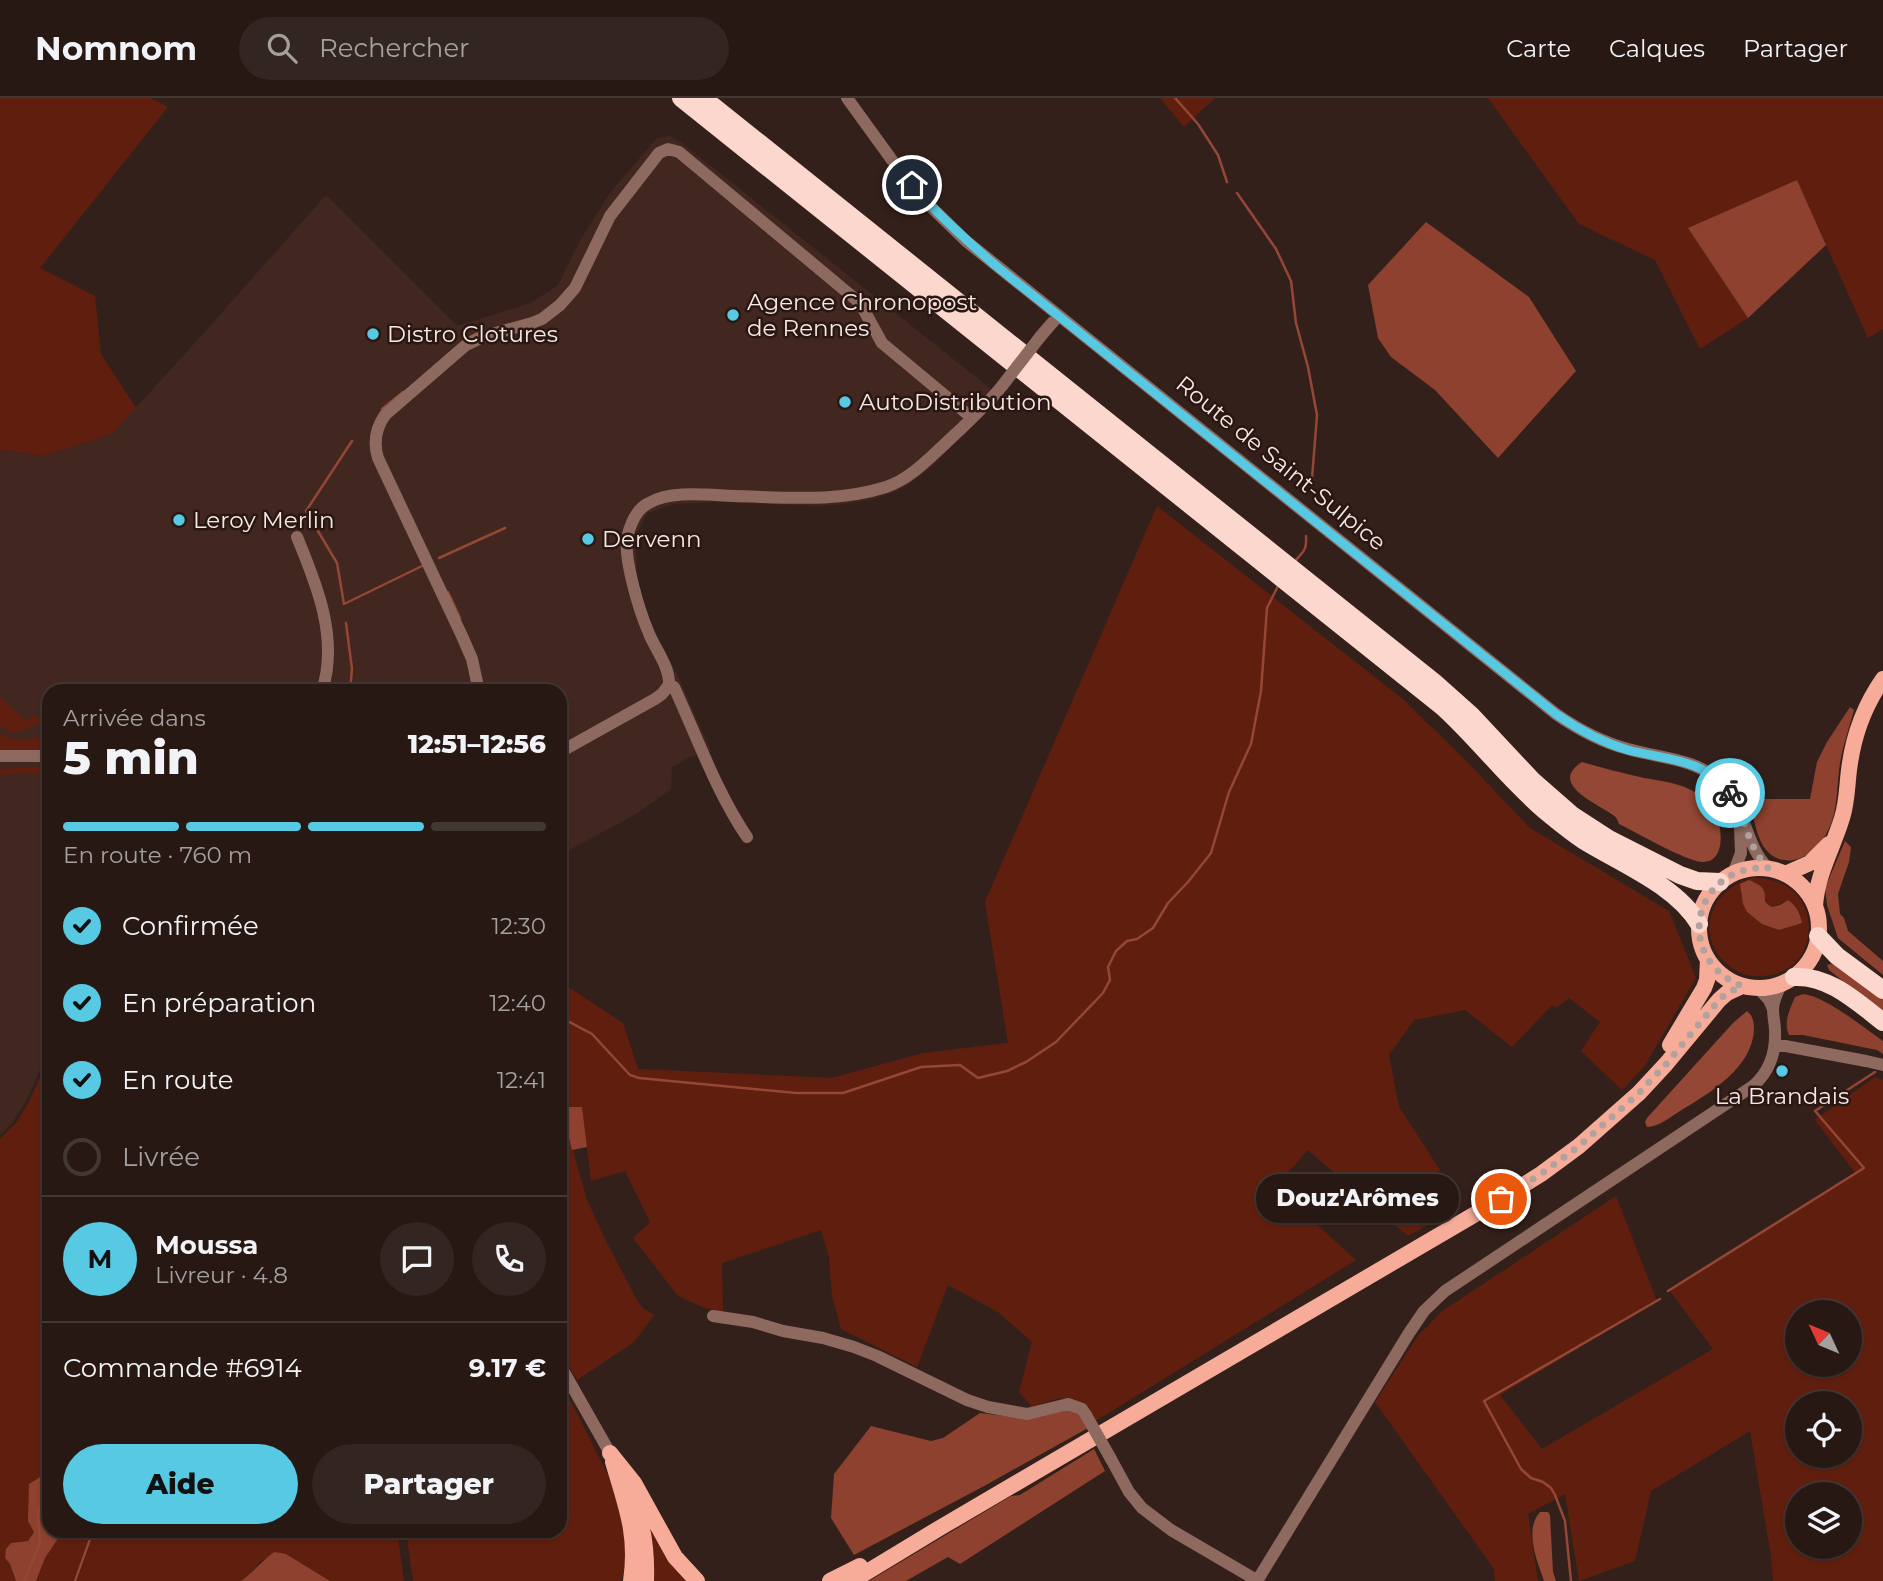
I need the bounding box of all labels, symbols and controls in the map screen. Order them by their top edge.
search box [239,17,729,80]
text: Nomnom [35,28,197,68]
icon: search [263,29,301,67]
text: Rechercher [319,32,470,64]
text: Carte [1506,34,1571,63]
text: Calques [1609,34,1705,63]
text: Partager [1743,34,1848,63]
pin [882,155,942,215]
icon: home [893,166,931,204]
place label: Agence Chronopost de Rennes [747,288,977,342]
marker: Agence Chronopost de Rennes [725,307,741,323]
place label: Distro Clotures [387,320,558,348]
marker: Distro Clotures [365,326,381,342]
street label: Route de Saint-Sulpice [1170,370,1392,556]
place label: AutoDistribution [859,388,1052,416]
marker: AutoDistribution [837,394,853,410]
place label: Leroy Merlin [193,506,335,534]
marker: Leroy Merlin [171,512,187,528]
place label: Dervenn [602,525,702,553]
marker: Dervenn [580,531,596,547]
text: Arrivée dans [63,704,206,732]
text: 12:51–12:56 [408,728,546,760]
text: 5 min [63,729,199,786]
courier [1695,758,1765,828]
icon: bike [1711,774,1749,812]
text: En route · 760 m [63,841,252,869]
icon: check [63,907,101,945]
text: Confirmée [122,910,259,942]
text: 12:30 [492,912,546,940]
icon: check [63,984,101,1022]
text: En préparation [122,987,316,1019]
text: 12:40 [489,989,546,1017]
icon: check [63,1061,101,1099]
marker: La Brandais [1774,1063,1790,1079]
text: En route [122,1064,233,1096]
text: 12:41 [497,1066,546,1094]
place label: La Brandais [1715,1082,1849,1110]
text: Livrée [122,1141,200,1173]
pin [1471,1169,1531,1229]
callout: Douz'Arômes [1256,1174,1459,1224]
icon: bag [1482,1180,1520,1218]
text: Douz'Arômes [1276,1184,1439,1212]
button: chat [380,1222,454,1296]
button: phone [472,1222,546,1296]
text: Moussa [155,1229,258,1261]
text: M [88,1243,112,1275]
text: Livreur · 4.8 [155,1261,288,1289]
north arrow [1785,1300,1862,1377]
map controls [1785,1300,1862,1559]
text: Commande #6914 [63,1352,302,1384]
text: 9.17 € [469,1352,546,1384]
button: locate [1785,1391,1862,1468]
button: Aide [63,1444,298,1524]
button: Partager [312,1444,546,1524]
button: layers [1785,1482,1862,1559]

